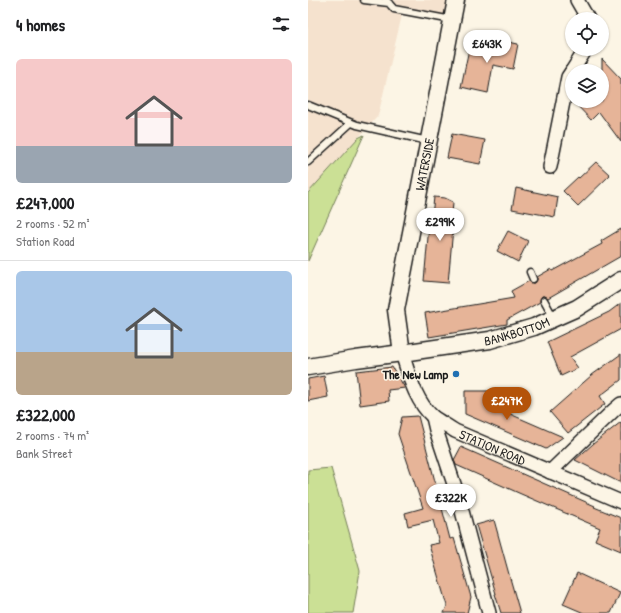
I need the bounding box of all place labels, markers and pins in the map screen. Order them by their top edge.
pin: £643K [459,30,515,64]
pin: £299K [412,208,468,242]
place label: The New Lamp [382,365,448,384]
marker: The New Lamp [451,369,461,379]
pin: £247K [479,387,535,421]
pin: £322K [423,484,479,518]

